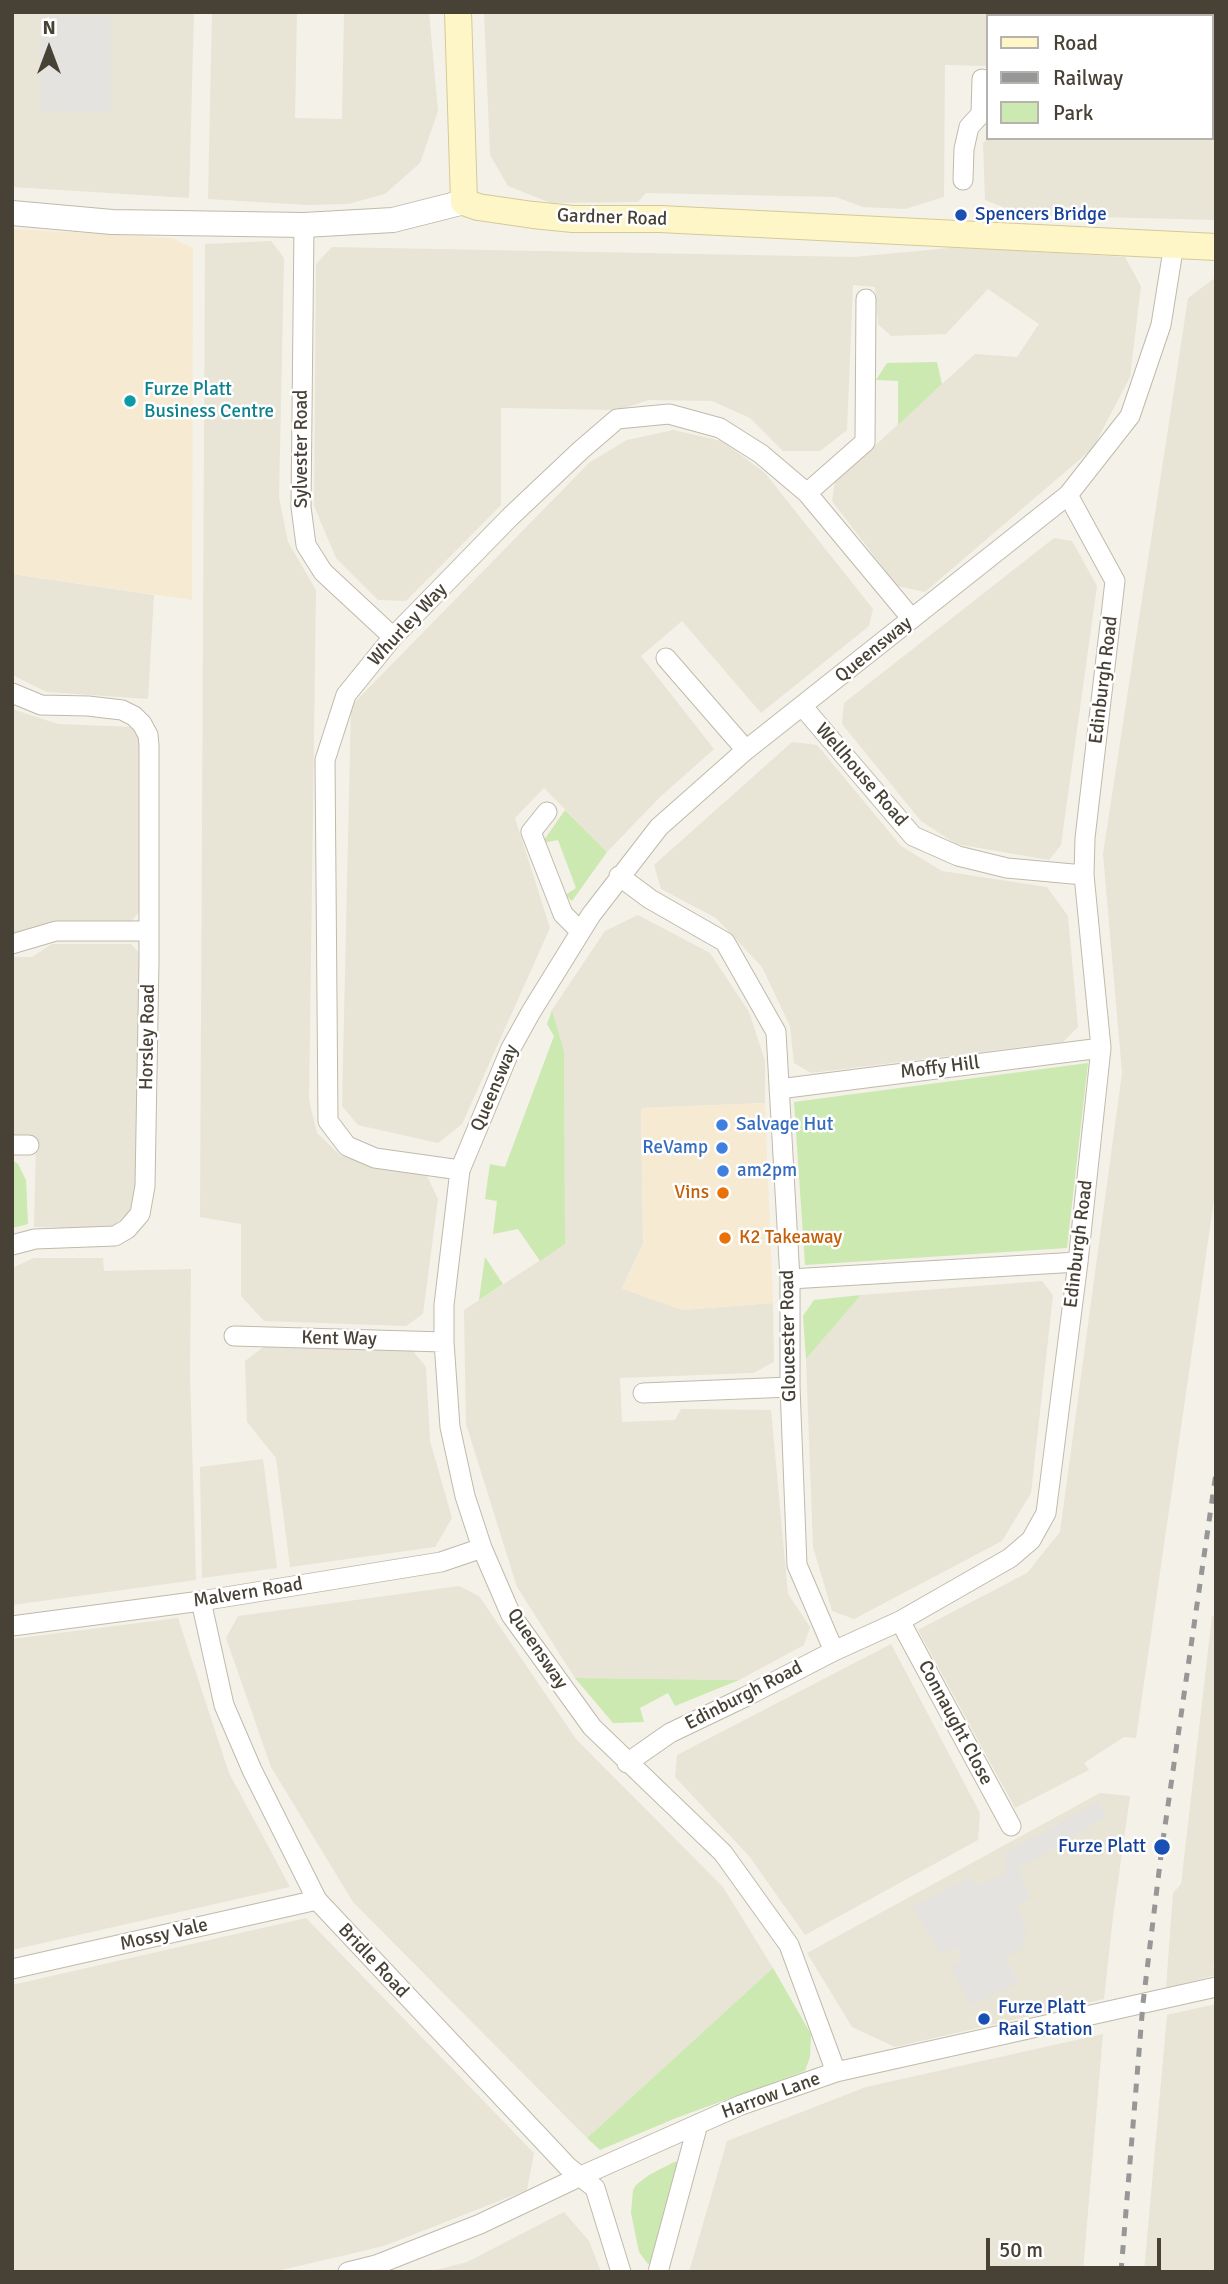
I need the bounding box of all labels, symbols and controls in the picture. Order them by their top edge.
north arrow [14,14,84,84]
legend [986,14,1214,140]
text: N [42,16,56,40]
text: Road [1053,30,1098,56]
text: Railway [1053,65,1123,91]
text: Park [1053,100,1093,126]
place label: Spencers Bridge [975,204,1107,226]
street label: Gardner Road [556,205,668,231]
marker: Spencers Bridge [953,207,969,223]
place label: Furze Platt Business Centre [144,379,274,423]
street label: Sylvester Road [291,390,313,508]
marker: Furze Platt Business Centre [122,393,138,409]
street label: Whurley Way [364,579,452,671]
street label: Queensway [831,612,917,688]
street label: Edinburgh Road [1085,615,1123,745]
street label: Wellhouse Road [810,719,912,831]
street label: Horsley Road [136,984,160,1090]
street label: Queensway [466,1041,524,1135]
street label: Moffy Hill [899,1052,981,1084]
place label: Salvage Hut [736,1114,833,1136]
marker: Salvage Hut [714,1117,730,1133]
place label: ReVamp [642,1137,708,1159]
marker: ReVamp [714,1140,730,1156]
place label: am2pm [737,1160,797,1182]
marker: am2pm [715,1163,731,1179]
street label: Edinburgh Road [1060,1179,1098,1309]
place label: Vins [674,1182,709,1204]
marker: Vins [715,1185,731,1201]
place label: K2 Takeaway [739,1227,842,1249]
marker: K2 Takeaway [717,1230,733,1246]
street label: Gloucester Road [776,1270,802,1402]
street label: Kent Way [301,1327,377,1351]
street label: Malvern Road [192,1573,304,1613]
street label: Queensway [502,1604,572,1694]
street label: Edinburgh Road [682,1657,806,1735]
street label: Connaught Close [913,1657,997,1789]
place label: Furze Platt [1058,1836,1146,1858]
marker: Furze Platt [1152,1837,1172,1857]
street label: Mossy Vale [118,1914,210,1956]
street label: Bridle Road [333,1919,413,2003]
place label: Furze Platt Rail Station [998,1997,1093,2041]
marker: Furze Platt Rail Station [976,2011,992,2027]
street label: Harrow Lane [719,2068,823,2124]
scale bar [990,2224,1165,2268]
text: 50 m [999,2237,1043,2263]

